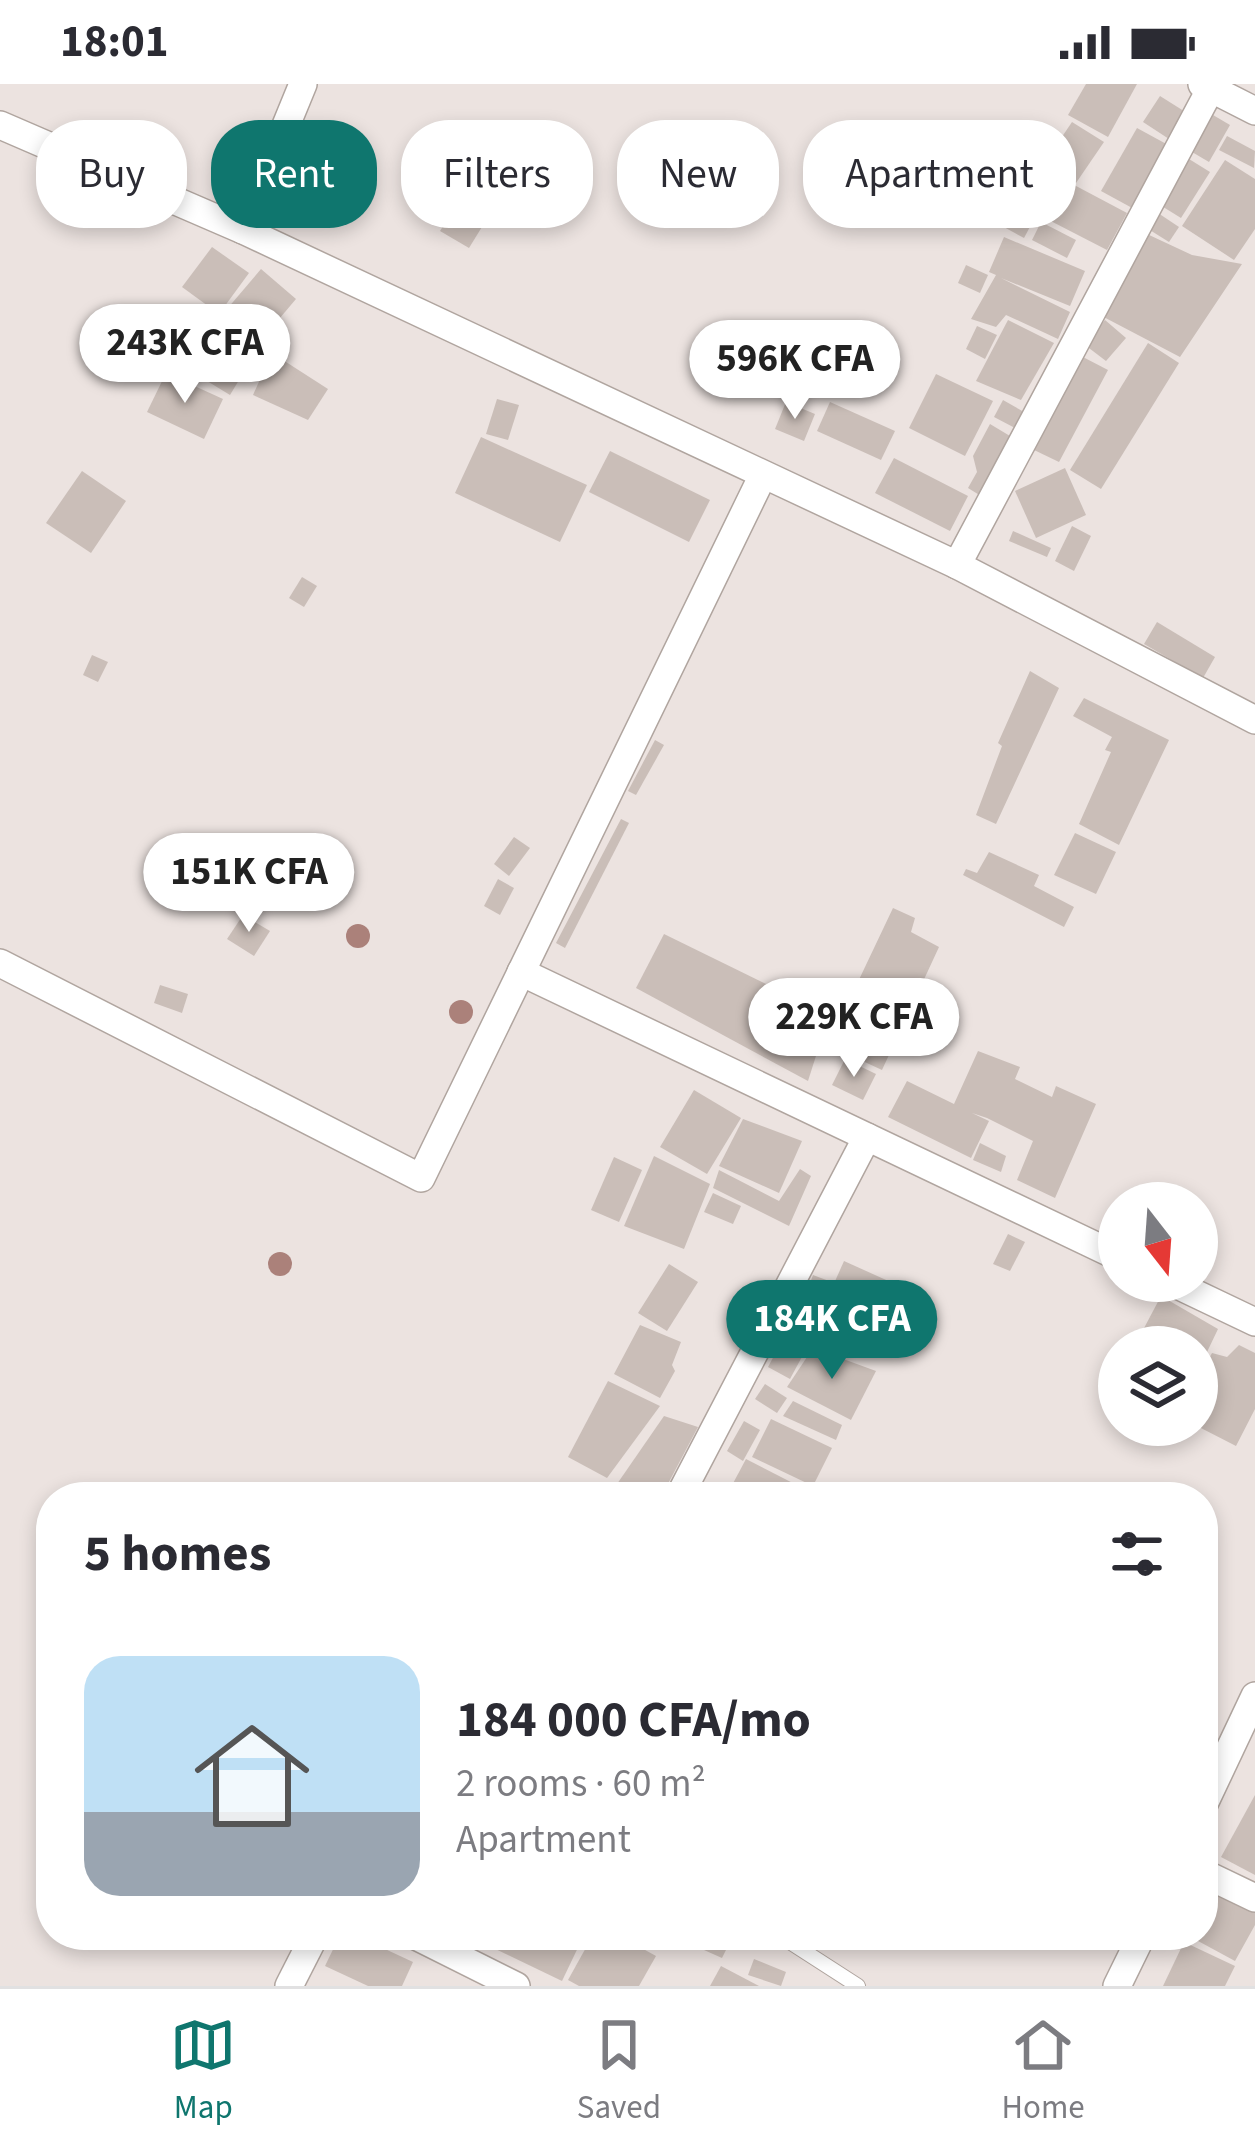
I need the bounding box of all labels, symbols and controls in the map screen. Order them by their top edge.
text: 18:01 [60,10,169,74]
chip: Buy [36,120,187,228]
chip: Rent [211,120,377,228]
chip: Filters [401,120,593,228]
chip: New [617,120,779,228]
chip: Apartment [803,120,1076,228]
pin: 243K CFA [61,304,309,406]
text: 243K CFA [106,315,264,371]
pin: 596K CFA [671,320,919,422]
text: 596K CFA [716,331,874,387]
pin: 151K CFA [125,833,373,935]
text: 151K CFA [170,844,328,900]
pin: 229K CFA [730,978,978,1080]
text: 229K CFA [775,989,933,1045]
north arrow [1098,1182,1218,1302]
map controls [1098,1182,1218,1446]
pin: 184K CFA [708,1280,956,1382]
text: 184K CFA [753,1291,911,1347]
button: layers [1098,1326,1218,1446]
text: 5 homes [84,1518,271,1590]
icon: filters [1104,1521,1170,1587]
text: 184 000 CFA/mo [456,1684,811,1756]
icon: home [180,1704,324,1848]
text: 2 rooms · 60 m² [456,1756,706,1812]
text: Apartment [456,1812,631,1868]
tab: Map [170,2012,236,2131]
tab: Saved [577,2012,661,2131]
tab: Home [1002,2012,1085,2131]

